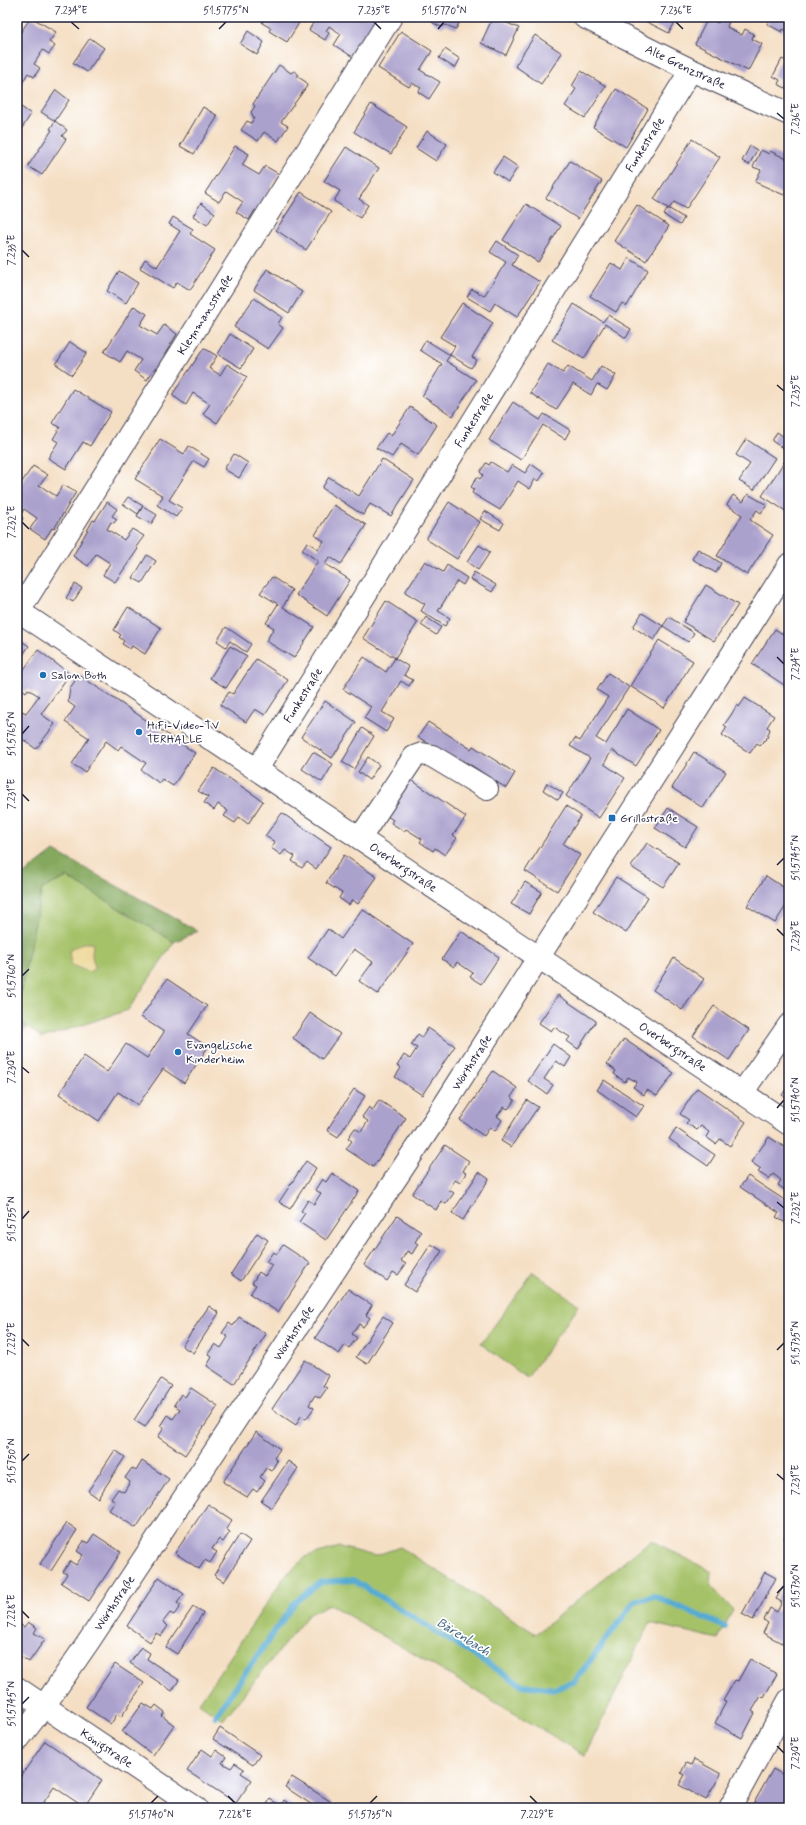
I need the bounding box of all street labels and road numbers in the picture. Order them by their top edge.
street label: Alte Grenzstraße [642,42,728,93]
street label: Funkestraße [622,114,669,176]
street label: Kleynmansstraße [174,271,237,359]
street label: Funkestraße [451,390,498,451]
street label: Funkestraße [281,665,327,726]
street label: Overbergstraße [366,840,440,896]
street label: Overbergstraße [635,1019,709,1076]
street label: Wörthstraße [449,1032,496,1094]
street label: Wörthstraße [270,1303,318,1364]
street label: Wörthstraße [91,1573,139,1634]
street label: Königstraße [77,1726,136,1772]

